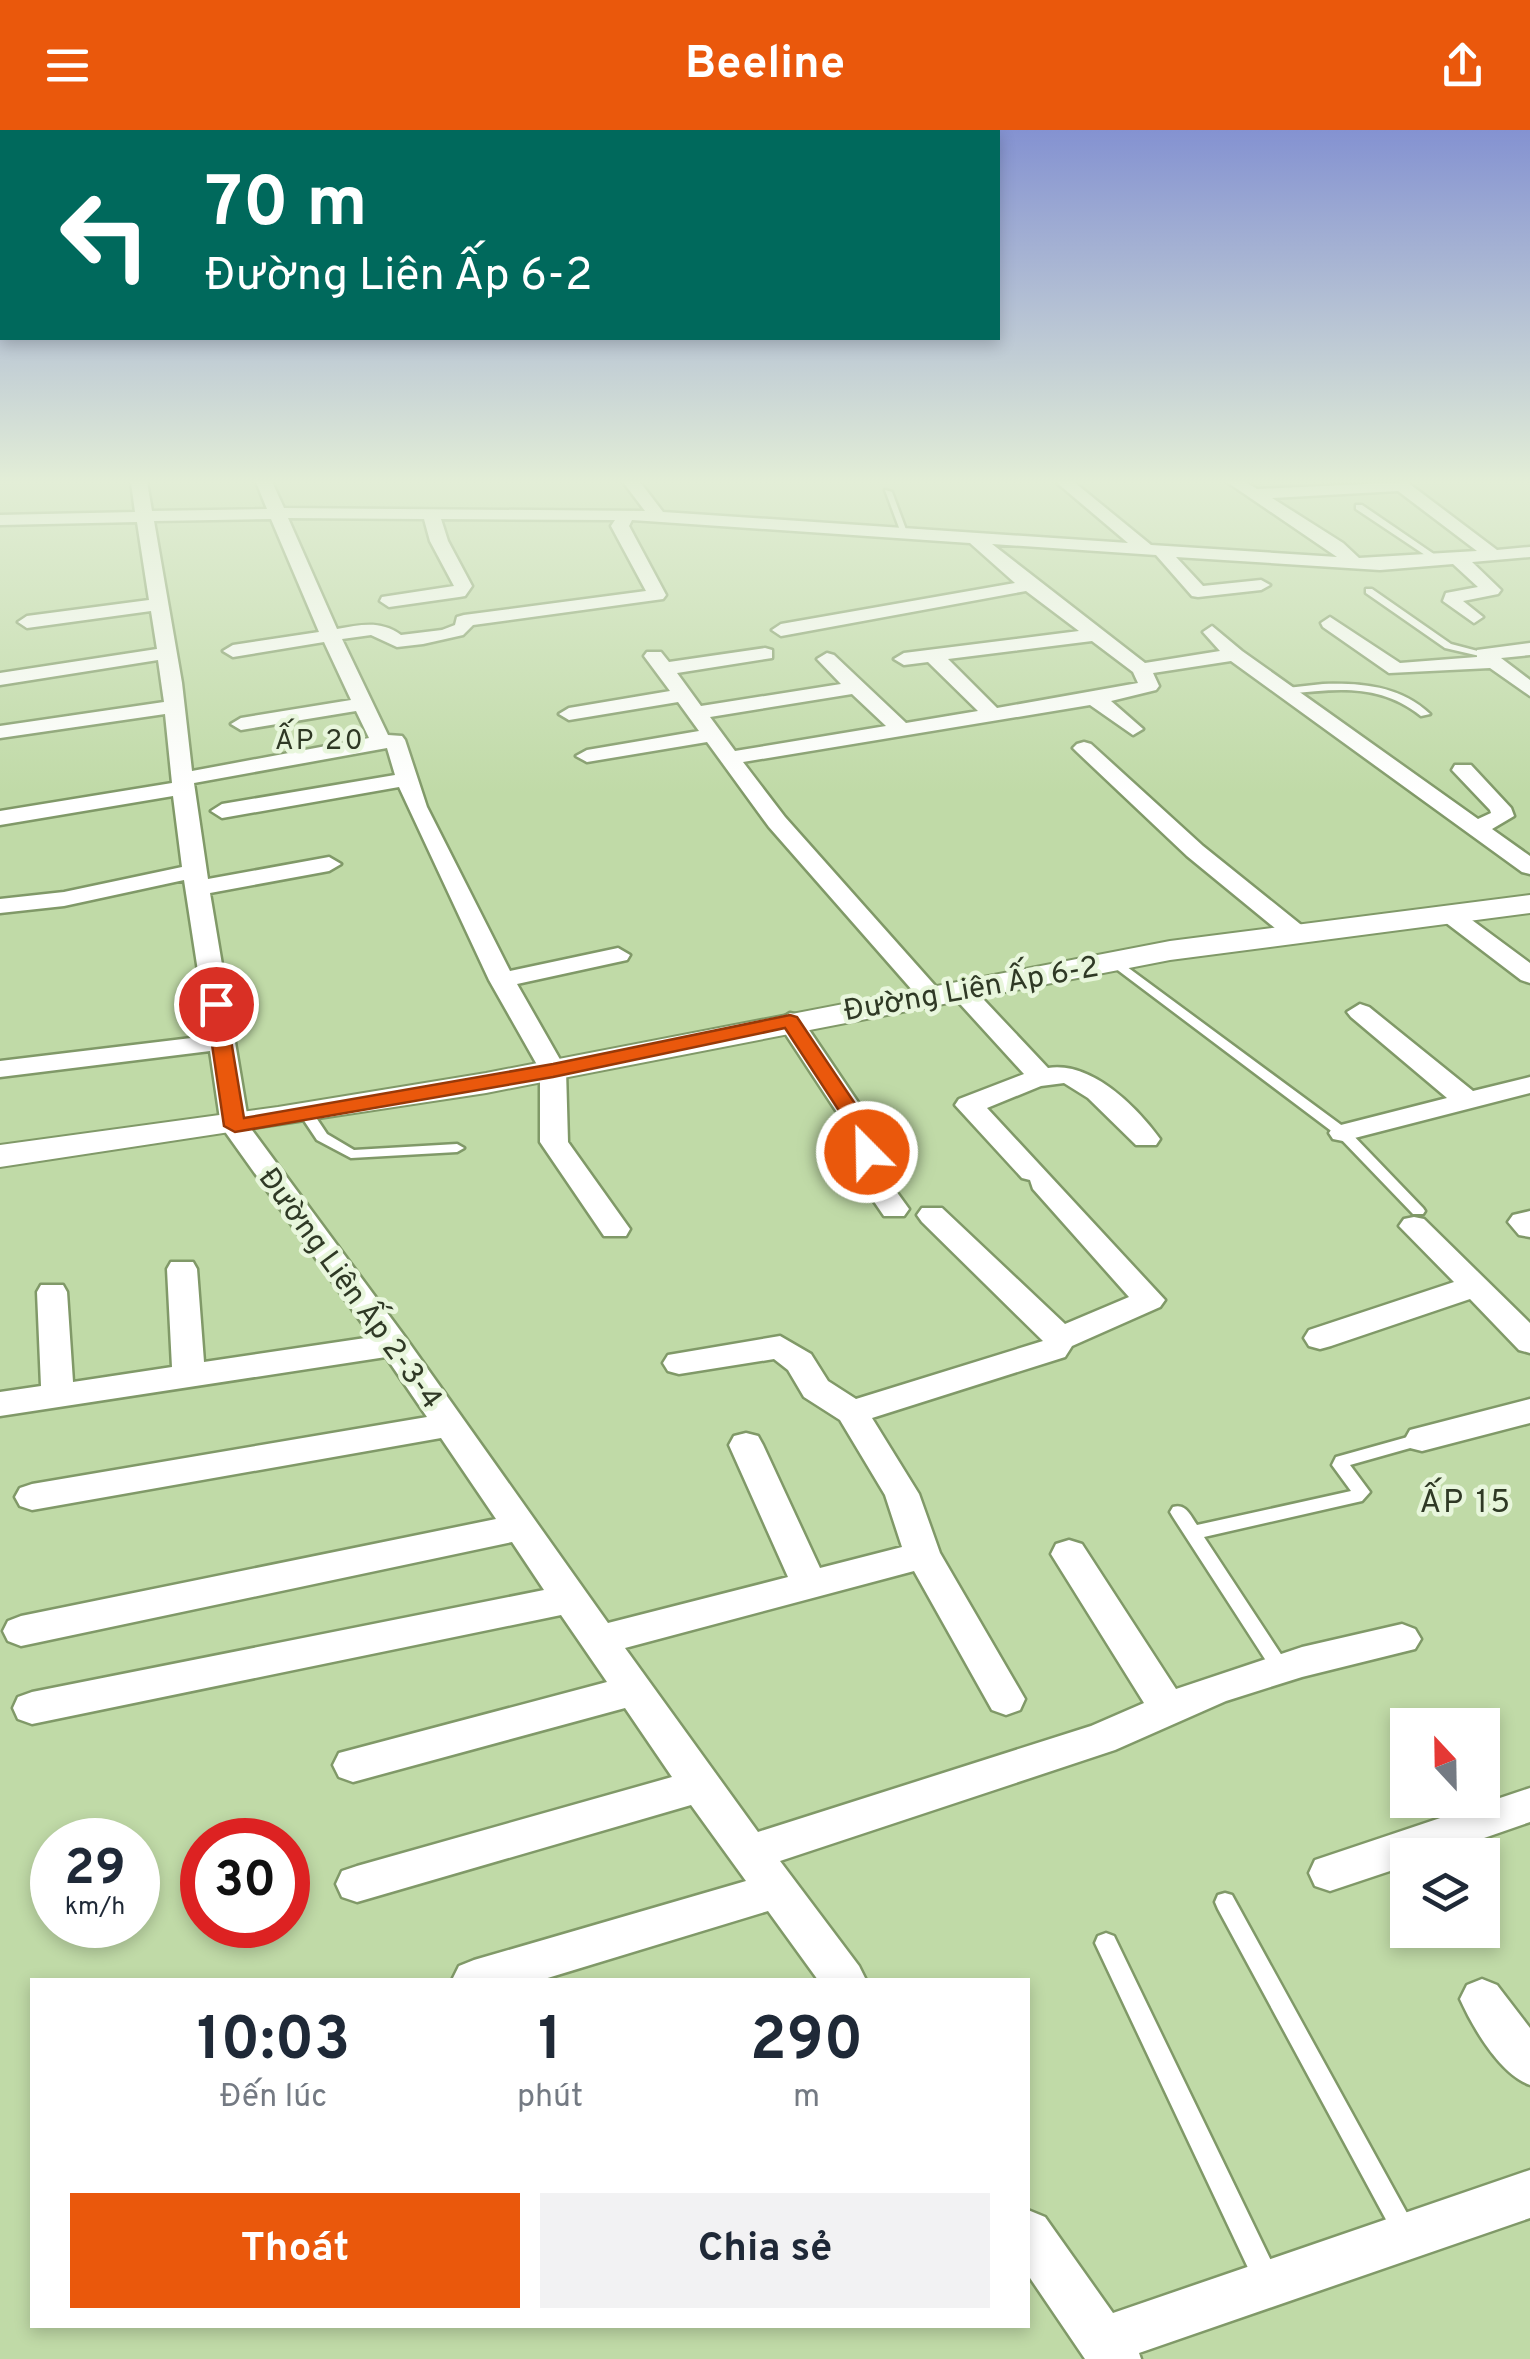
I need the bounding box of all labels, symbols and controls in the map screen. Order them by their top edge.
text: Beeline [685,37,845,94]
icon: menu [40,38,95,93]
icon: share [1435,38,1490,93]
text: 70 m [205,162,368,251]
icon: left [40,170,170,300]
text: Đường Liên Ấp 6-2 [205,249,593,306]
district label: ẤP 20 [275,718,365,760]
street label: Đường Liên Ấp 6-2 [840,943,1102,1031]
pin [174,962,259,1047]
icon: arrive [189,977,244,1032]
position arrow [815,1100,919,1204]
street label: Đường Liên Ấp 2-3-4 [249,1158,455,1417]
district label: ẤP 15 [1419,1477,1513,1524]
north arrow [1390,1708,1500,1818]
map controls [1390,1708,1500,1948]
speed limit sign: 30 [180,1818,310,1948]
button: layers [1390,1838,1500,1948]
text: 29 [64,1839,126,1902]
text: km/h [65,1892,125,1924]
text: 10:03 [197,2005,350,2081]
text: 1 [538,2005,562,2081]
text: 290 [750,2005,863,2081]
text: Đến lúc [220,2078,327,2118]
text: phút [517,2078,583,2118]
text: m [793,2078,820,2118]
button: Thoát [70,2193,520,2308]
button: Chia sẻ [540,2193,990,2308]

